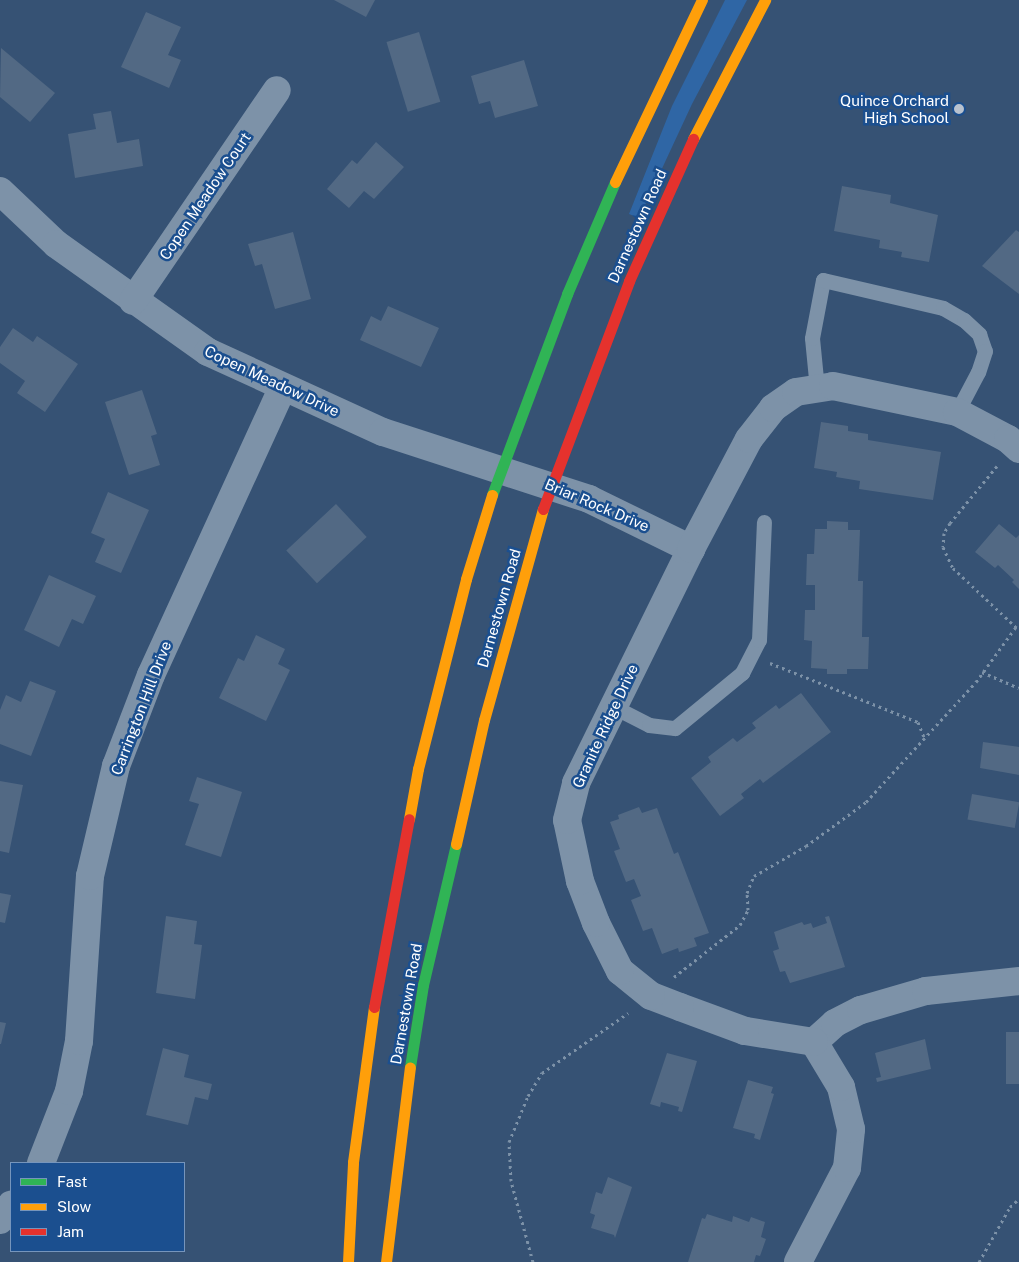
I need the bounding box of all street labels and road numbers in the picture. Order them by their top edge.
street label: Copen Meadow Court [156,129,254,263]
street label: Darnestown Road [604,166,670,286]
street label: Copen Meadow Drive [202,342,342,420]
street label: Briar Rock Drive [542,475,652,535]
street label: Darnestown Road [473,547,525,669]
street label: Carrington Hill Drive [107,638,175,778]
street label: Granite Ridge Drive [568,661,642,791]
street label: Darnestown Road [386,942,426,1066]

